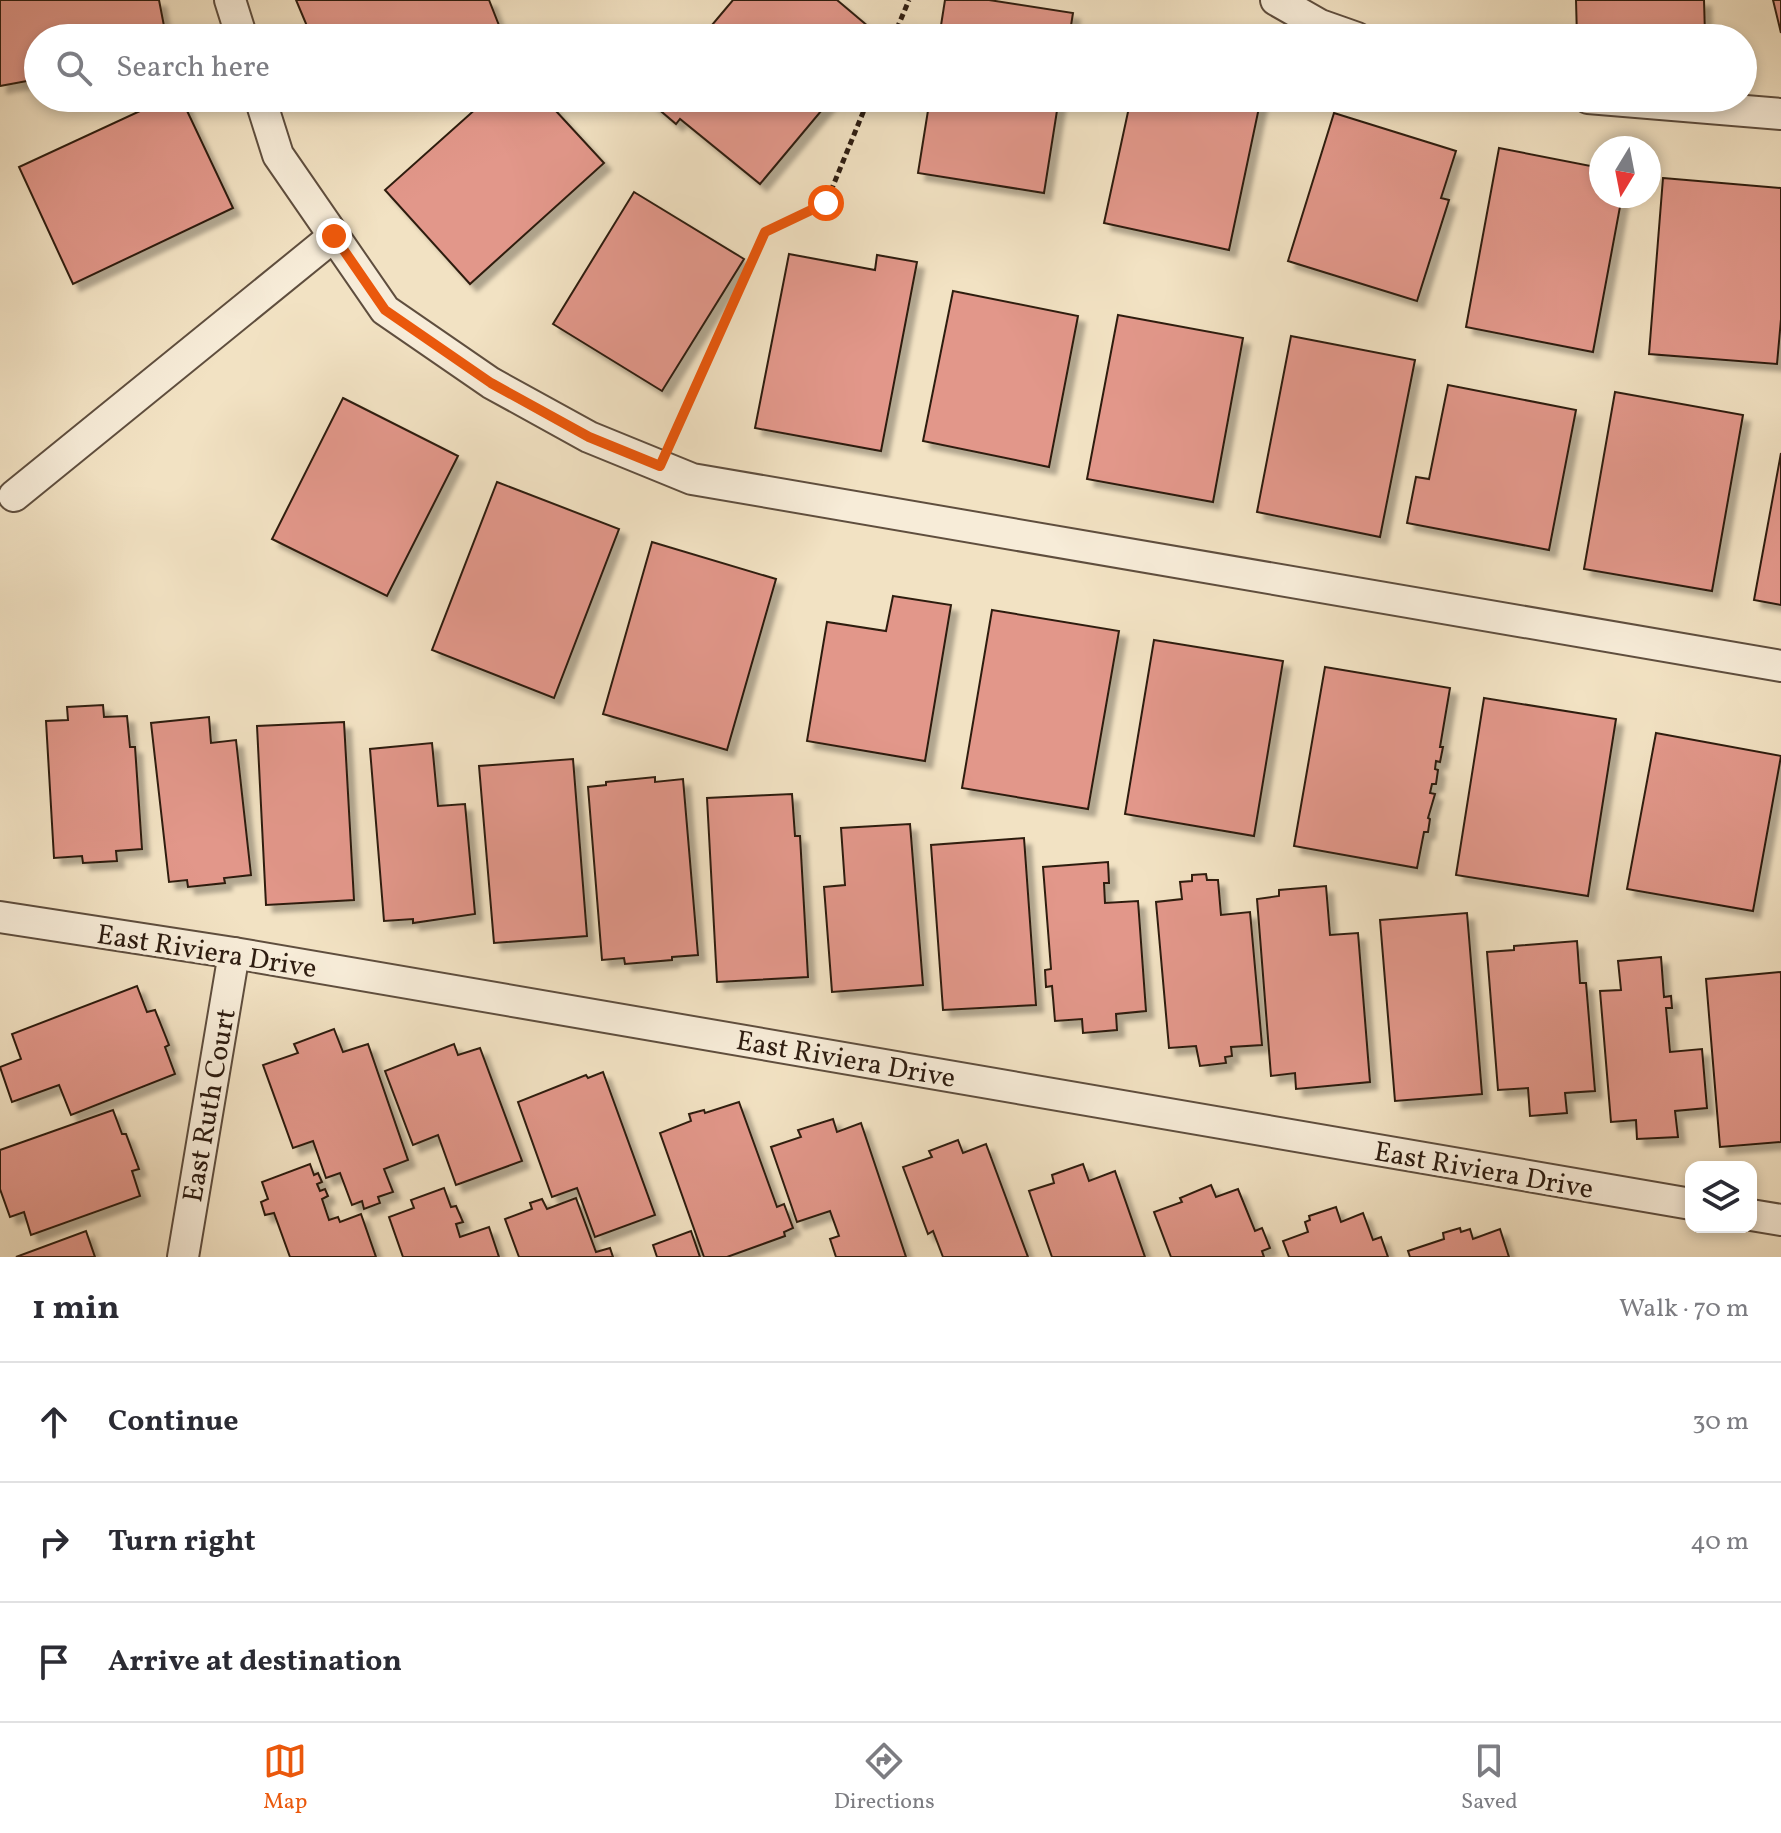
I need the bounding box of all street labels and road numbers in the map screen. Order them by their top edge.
street label: East Riviera Drive [94,916,319,989]
street label: East Ruth Court [174,1006,247,1205]
street label: East Riviera Drive [733,1022,958,1099]
street label: East Riviera Drive [1371,1133,1596,1210]

